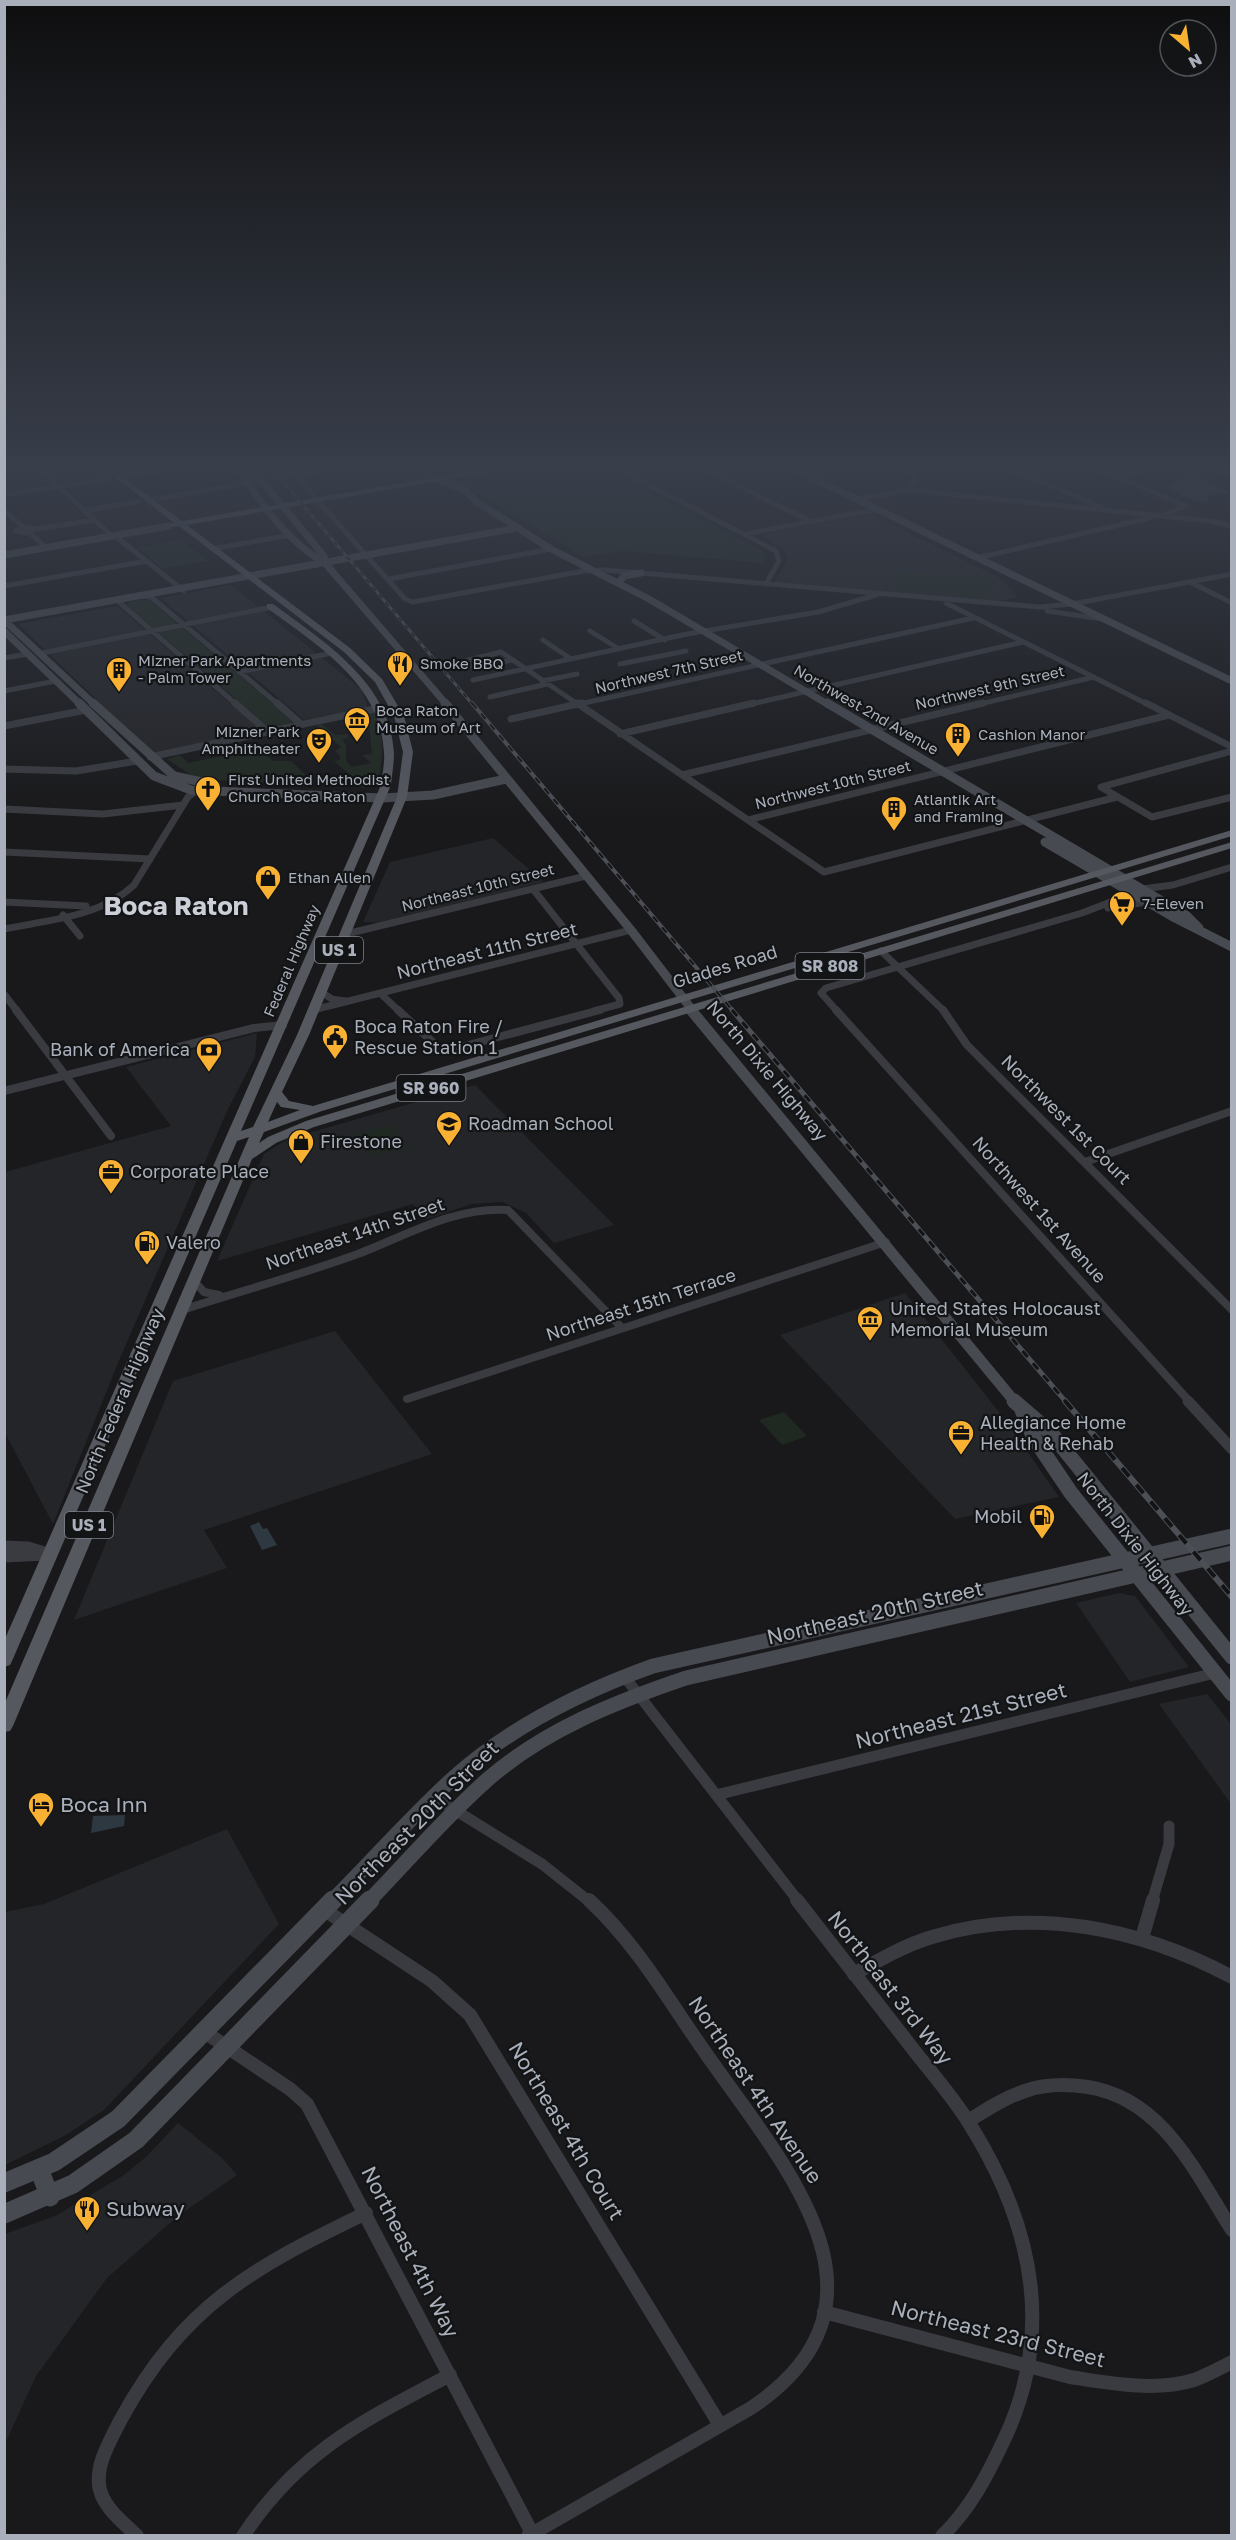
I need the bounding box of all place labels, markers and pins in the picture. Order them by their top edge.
restaurant icon: Smoke BBQ [385,649,415,687]
place label: Mizner Park Apartments - Palm Tower [138,651,311,686]
place label: Smoke BBQ [420,654,504,672]
building icon: Mizner Park Apartments - Palm Tower [104,655,134,693]
place label: Boca Raton Museum of Art [376,701,481,736]
museum icon: Boca Raton Museum of Art [342,705,372,743]
building icon: Cashion Manor [943,720,973,758]
place label: Mizner Park Amphitheater [201,722,301,757]
place label: Cashion Manor [978,725,1085,743]
theatre icon: Mizner Park Amphitheater [304,726,334,764]
place label: First United Methodist Church Boca Raton [228,770,389,805]
church icon: First United Methodist Church Boca Raton [193,774,223,812]
place label: Atlantik Art and Framing [914,790,1004,825]
building icon: Atlantik Art and Framing [879,794,909,832]
shop icon: Ethan Allen [253,863,283,901]
place label: Ethan Allen [288,868,371,886]
supermarket icon: 7-Eleven [1107,889,1137,927]
place label: 7-Eleven [1142,894,1204,912]
place label: Boca Raton Fire / Rescue Station 1 [354,1015,503,1058]
public building icon: Boca Raton Fire / Rescue Station 1 [320,1022,350,1060]
bank icon: Bank of America [194,1035,224,1073]
place label: Bank of America [50,1038,190,1060]
school or university icon: Roadman School [434,1109,464,1147]
place label: Roadman School [468,1112,614,1134]
shop icon: Firestone [286,1127,316,1165]
place label: Firestone [320,1130,402,1152]
office icon: Corporate Place [96,1157,126,1195]
place label: Corporate Place [130,1160,269,1182]
fuel station icon: Valero [132,1228,162,1266]
place label: Valero [166,1231,221,1253]
place label: United States Holocaust Memorial Museum [890,1297,1101,1340]
museum icon: United States Holocaust Memorial Museum [855,1304,885,1342]
place label: Allegiance Home Health & Rehab [980,1411,1126,1454]
office icon: Allegiance Home Health & Rehab [946,1418,976,1456]
fuel station icon: Mobil [1027,1502,1057,1540]
place label: Mobil [974,1505,1022,1527]
hotel icon: Boca Inn [26,1790,56,1828]
place label: Boca Inn [60,1791,148,1817]
restaurant icon: Subway [72,2194,102,2232]
place label: Subway [106,2195,185,2221]

